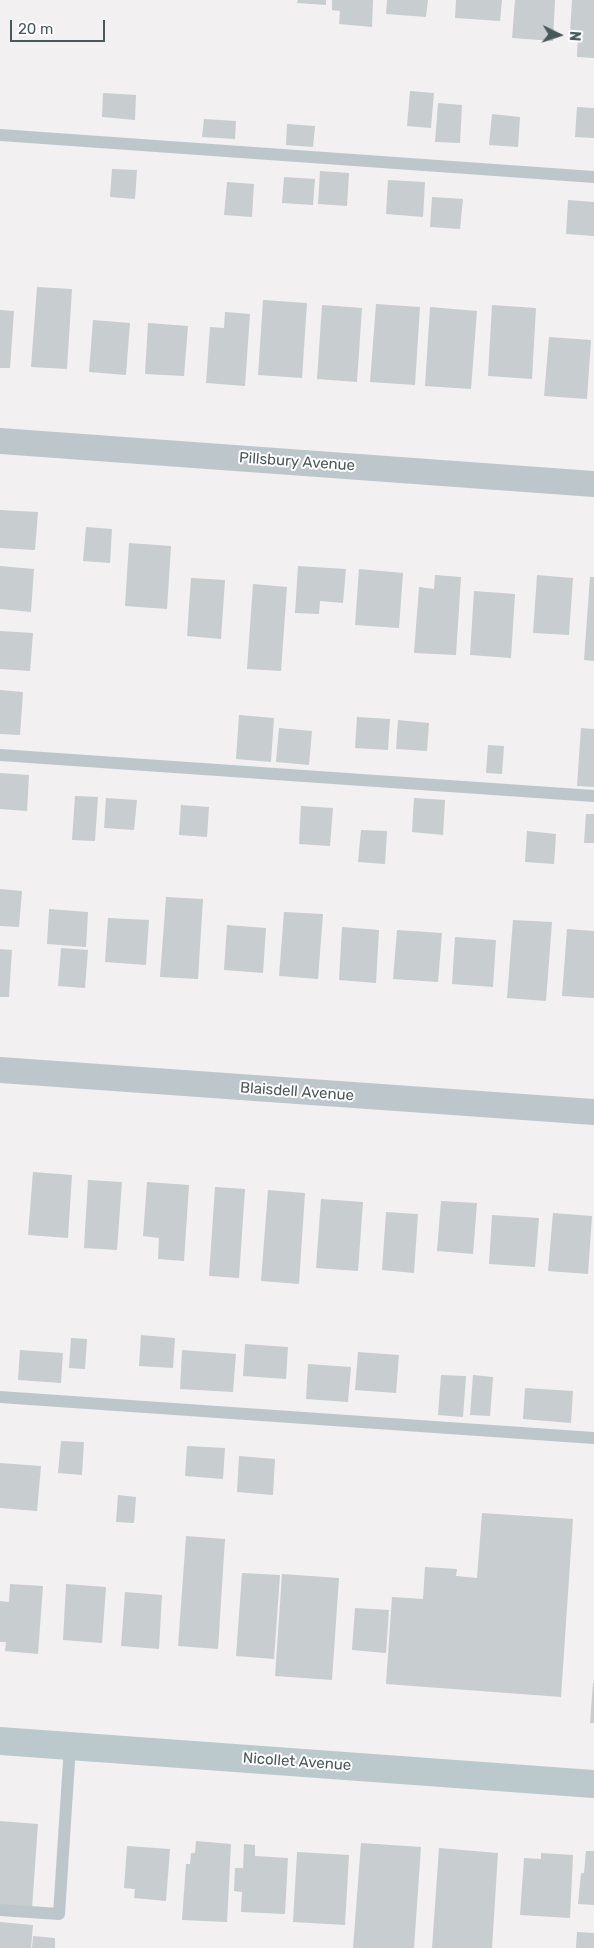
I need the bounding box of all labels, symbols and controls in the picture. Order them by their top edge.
scale bar [12,10,108,42]
north arrow [534,10,584,60]
text: 20 m [18,20,53,38]
text: N [566,30,583,42]
street label: Pillsbury Avenue [238,449,356,475]
street label: Blaisdell Avenue [239,1079,355,1105]
street label: Nicollet Avenue [242,1749,352,1775]

